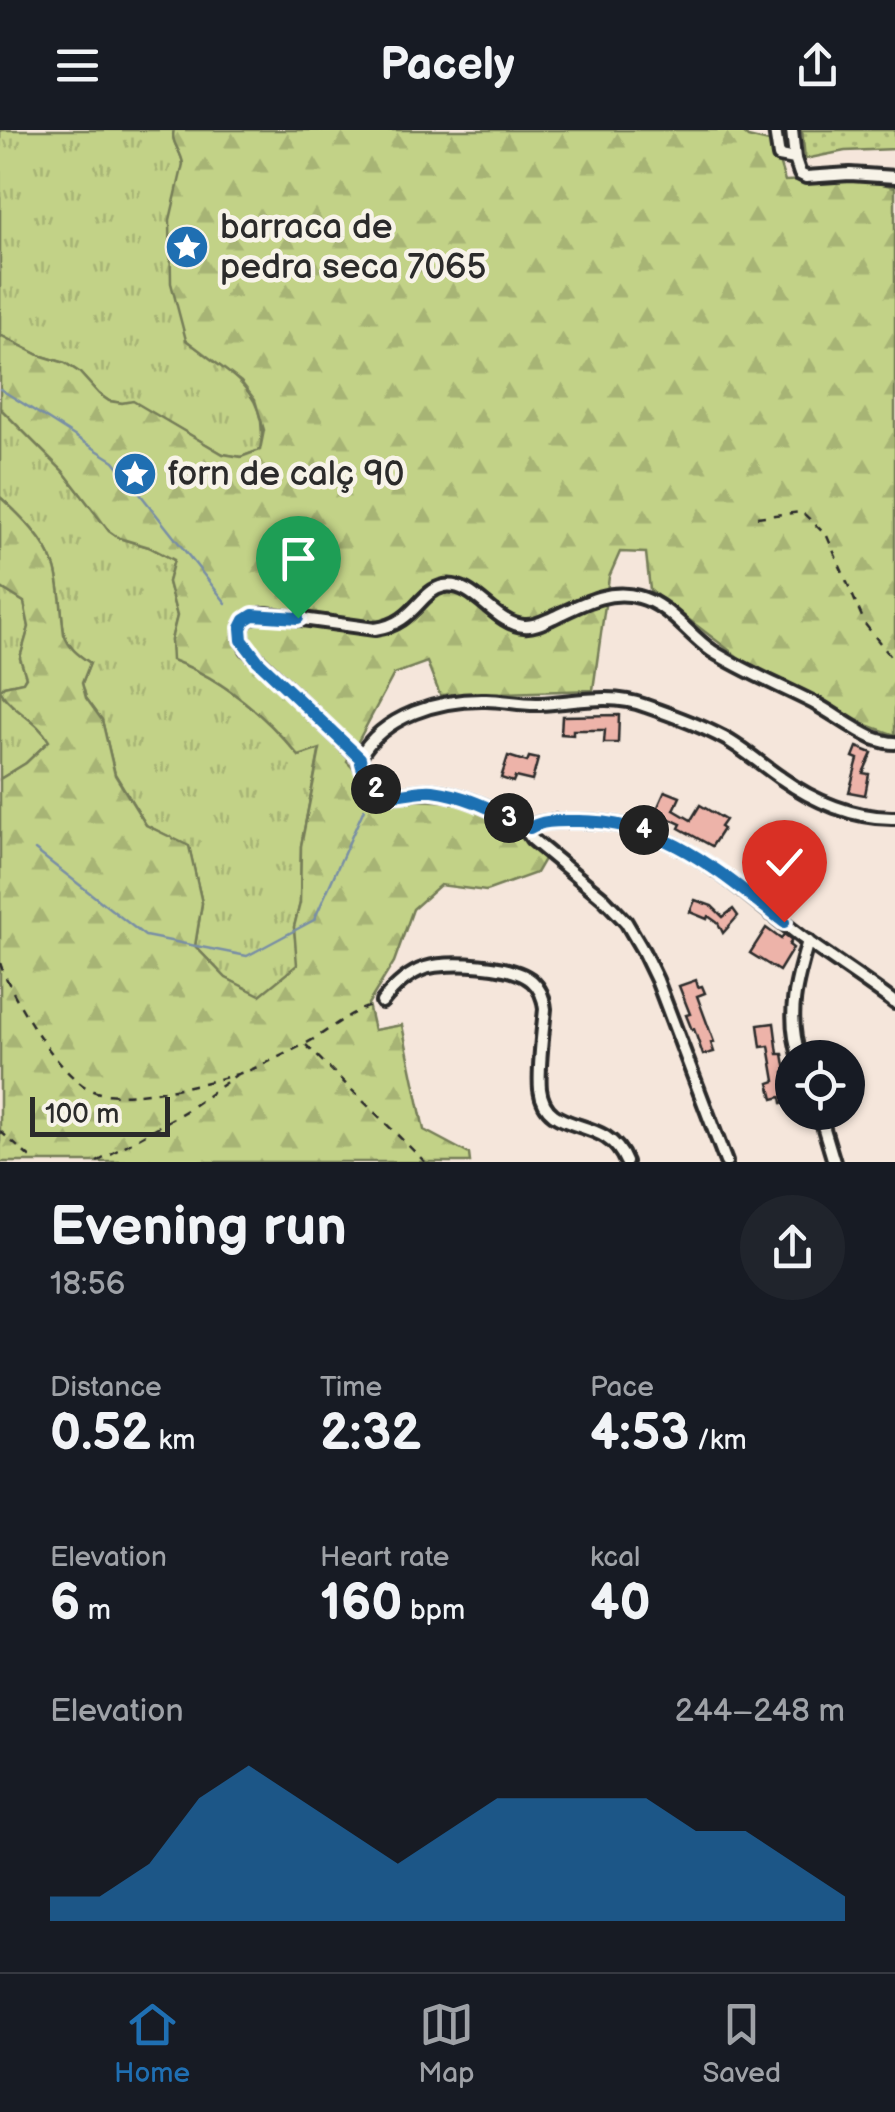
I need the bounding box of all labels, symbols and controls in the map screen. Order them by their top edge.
icon: menu [50,38,105,93]
text: Pacely [380,38,515,93]
icon: share [790,38,845,93]
place label: barraca de pedra seca 7065 [220,206,487,289]
place icon: barraca de pedra seca 7065 [164,224,210,270]
place icon: forn de calç 90 [112,451,158,497]
place label: forn de calç 90 [168,453,404,496]
pin [256,516,341,619]
icon: arrive [271,531,326,586]
pin: 2 [351,764,401,814]
text: 2 [368,772,384,805]
pin: 3 [484,793,534,843]
text: 3 [501,801,517,834]
pin: 4 [619,805,669,855]
text: 4 [636,813,652,846]
pin [742,820,827,923]
icon: check [757,835,812,890]
map controls [775,1040,865,1130]
button: locate [775,1040,865,1130]
scale bar [30,1092,170,1136]
text: 100 m [45,1098,119,1131]
text: Evening run [50,1194,347,1261]
button: share [740,1195,845,1300]
text: 18:56 [50,1265,125,1304]
text: Distance [50,1371,162,1404]
text: Time [320,1371,382,1404]
text: Pace [590,1371,654,1404]
text: 0.52 [50,1404,151,1464]
text: 2:32 [320,1404,421,1464]
text: 4:53 [590,1404,690,1464]
text: km [151,1424,195,1457]
text: /km [690,1424,747,1457]
text: Elevation [50,1541,167,1574]
text: Heart rate [320,1541,449,1574]
text: kcal [590,1541,640,1574]
text: 6 [50,1574,80,1634]
text: 160 [320,1574,403,1634]
text: 40 [590,1574,651,1634]
text: m [80,1594,111,1627]
text: bpm [403,1594,465,1627]
text: Elevation [50,1692,183,1731]
text: 244–248 m [675,1692,845,1731]
tab: Home [114,1997,190,2090]
tab: Map [418,1997,474,2090]
tab: Saved [702,1997,781,2090]

